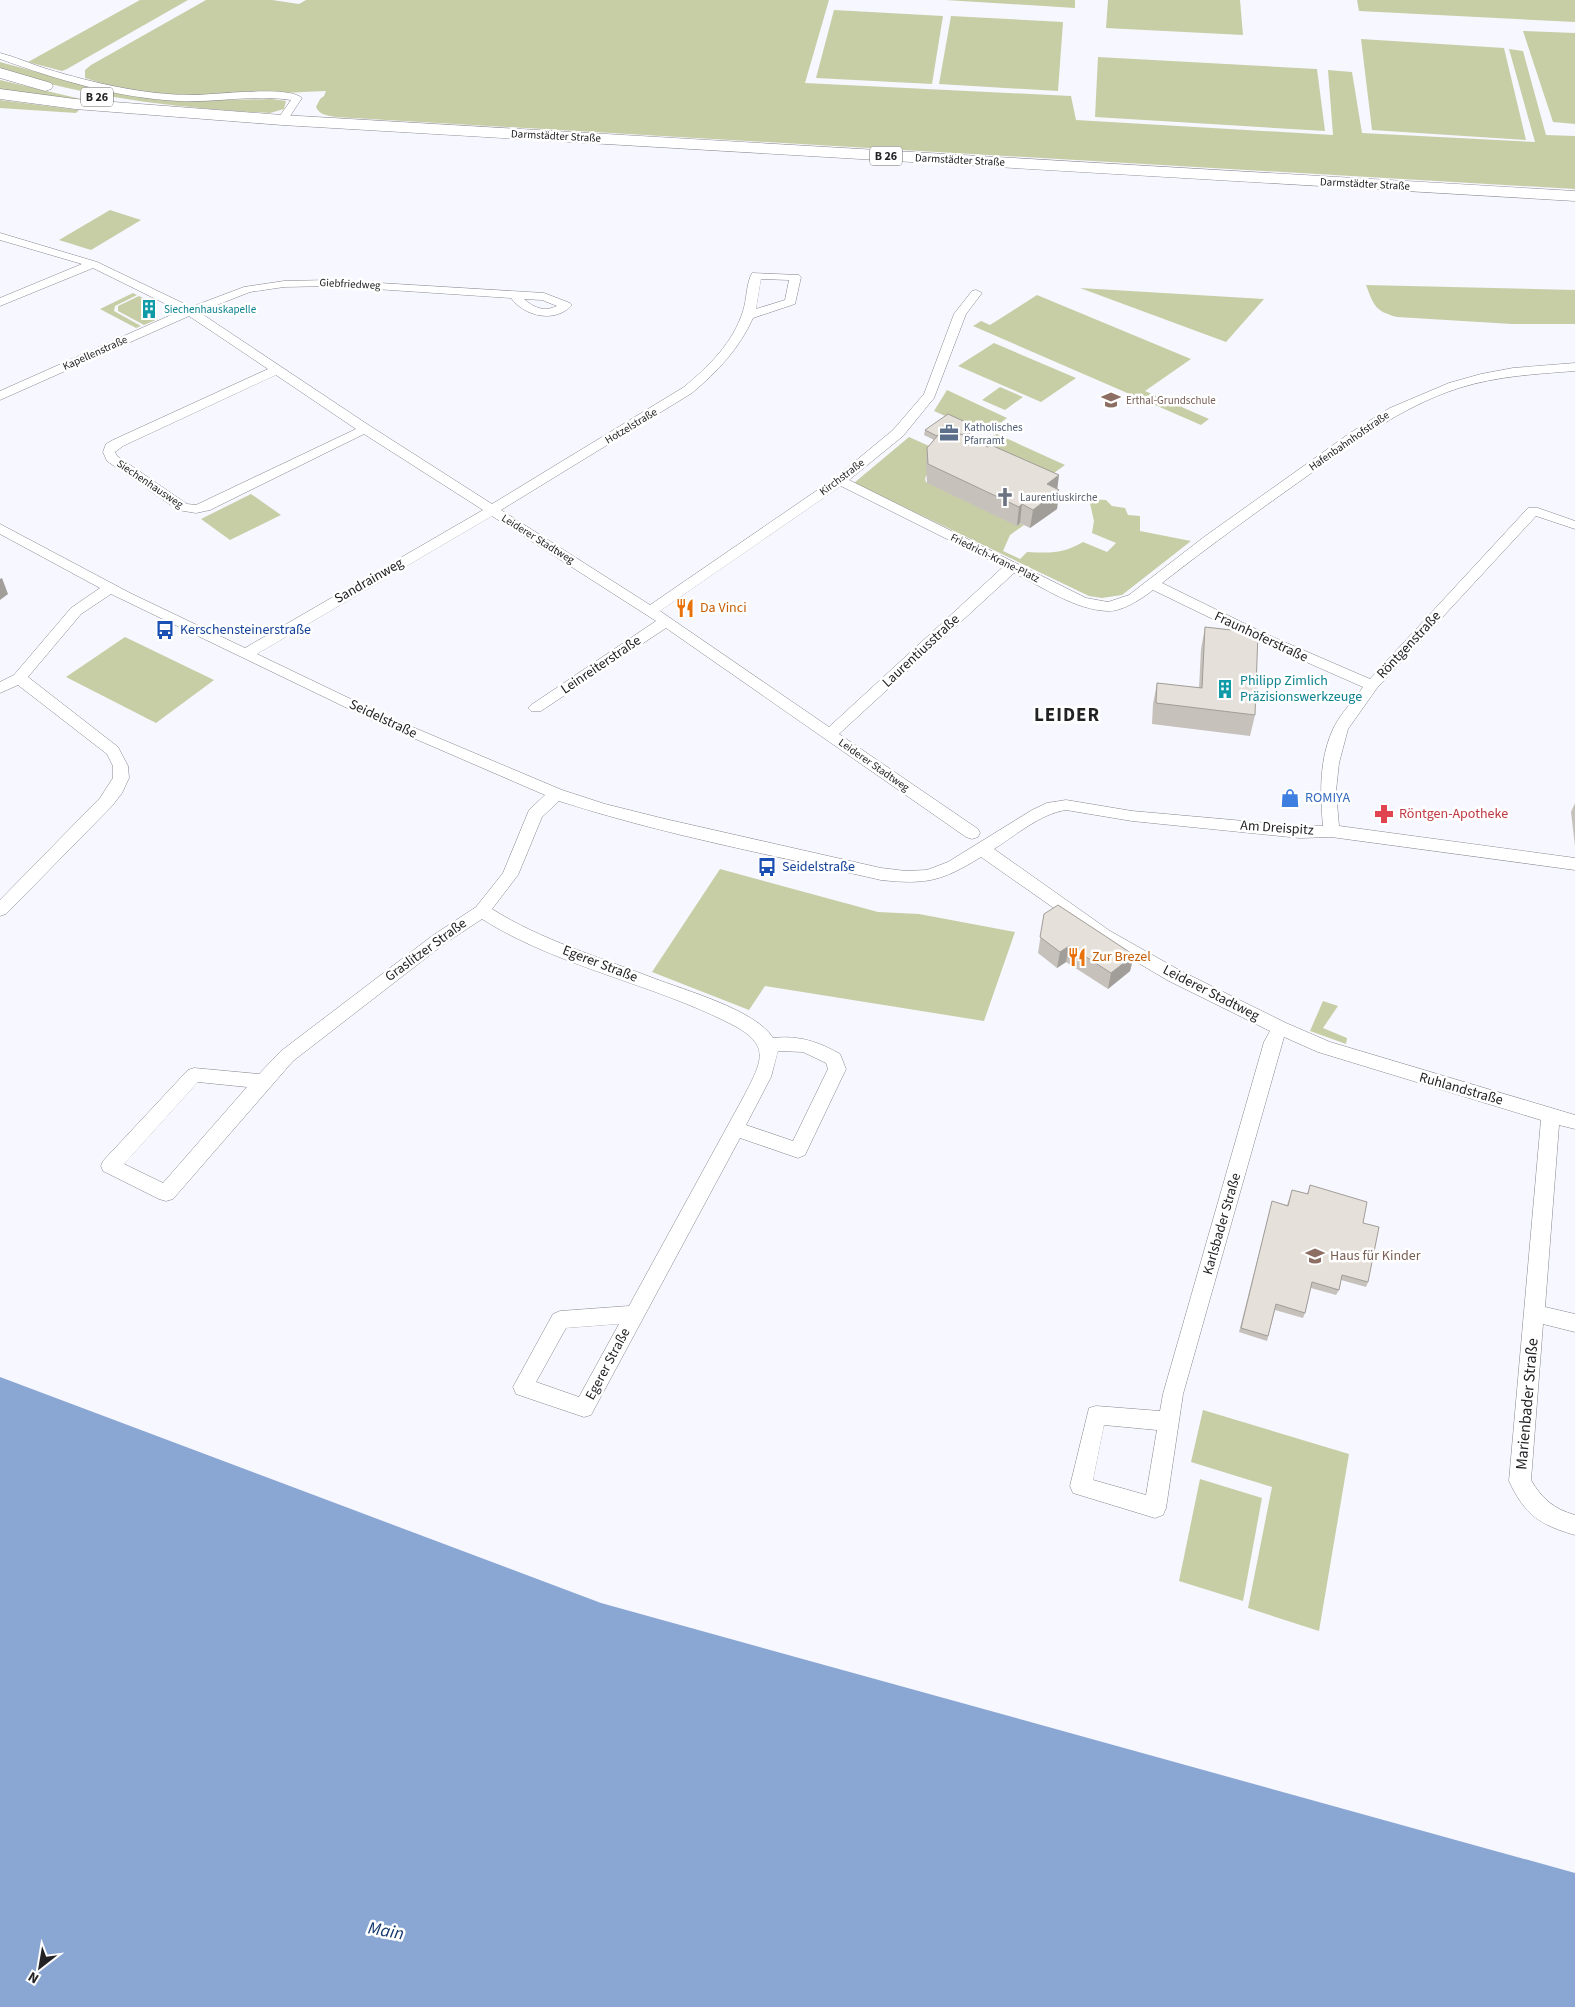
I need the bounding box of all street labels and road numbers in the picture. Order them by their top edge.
road number: B 26 [81,88,113,106]
street label: Darmstädter Straße [511,126,602,146]
road number: B 26 [870,146,902,166]
street label: Darmstädter Straße [915,150,1006,170]
street label: Darmstädter Straße [1320,174,1411,194]
street label: Giebfriedweg [319,275,381,293]
street label: Kapellenstraße [60,332,130,374]
street label: Hotzelstraße [602,404,660,447]
street label: Hafenbahnhofstraße [1306,407,1393,474]
street label: Kirchstraße [816,455,868,499]
street label: Siechenhausweg [114,456,187,512]
street label: Leiderer Stadtweg [499,511,578,568]
street label: Friedrich-Krane-Platz [948,530,1042,586]
street label: Sandrainweg [331,553,407,609]
street label: Fraunhoferstraße [1211,607,1311,667]
street label: Röntgenstraße [1372,607,1446,683]
street label: Laurentiusstraße [878,610,964,692]
street label: Leinreiterstraße [557,631,645,699]
street label: Seidelstraße [346,694,420,744]
street label: Leiderer Stadtweg [836,735,913,795]
street label: Am Dreispitz [1240,815,1314,841]
street label: Graslitzer Straße [381,913,471,987]
street label: Egerer Straße [560,941,640,988]
street label: Leiderer Stadtweg [1159,960,1263,1026]
street label: Ruhlandstraße [1417,1068,1505,1111]
street label: Karlsbader Straße [1198,1171,1246,1277]
street label: Egerer Straße [581,1324,635,1404]
street label: Marienbader Straße [1510,1337,1544,1471]

